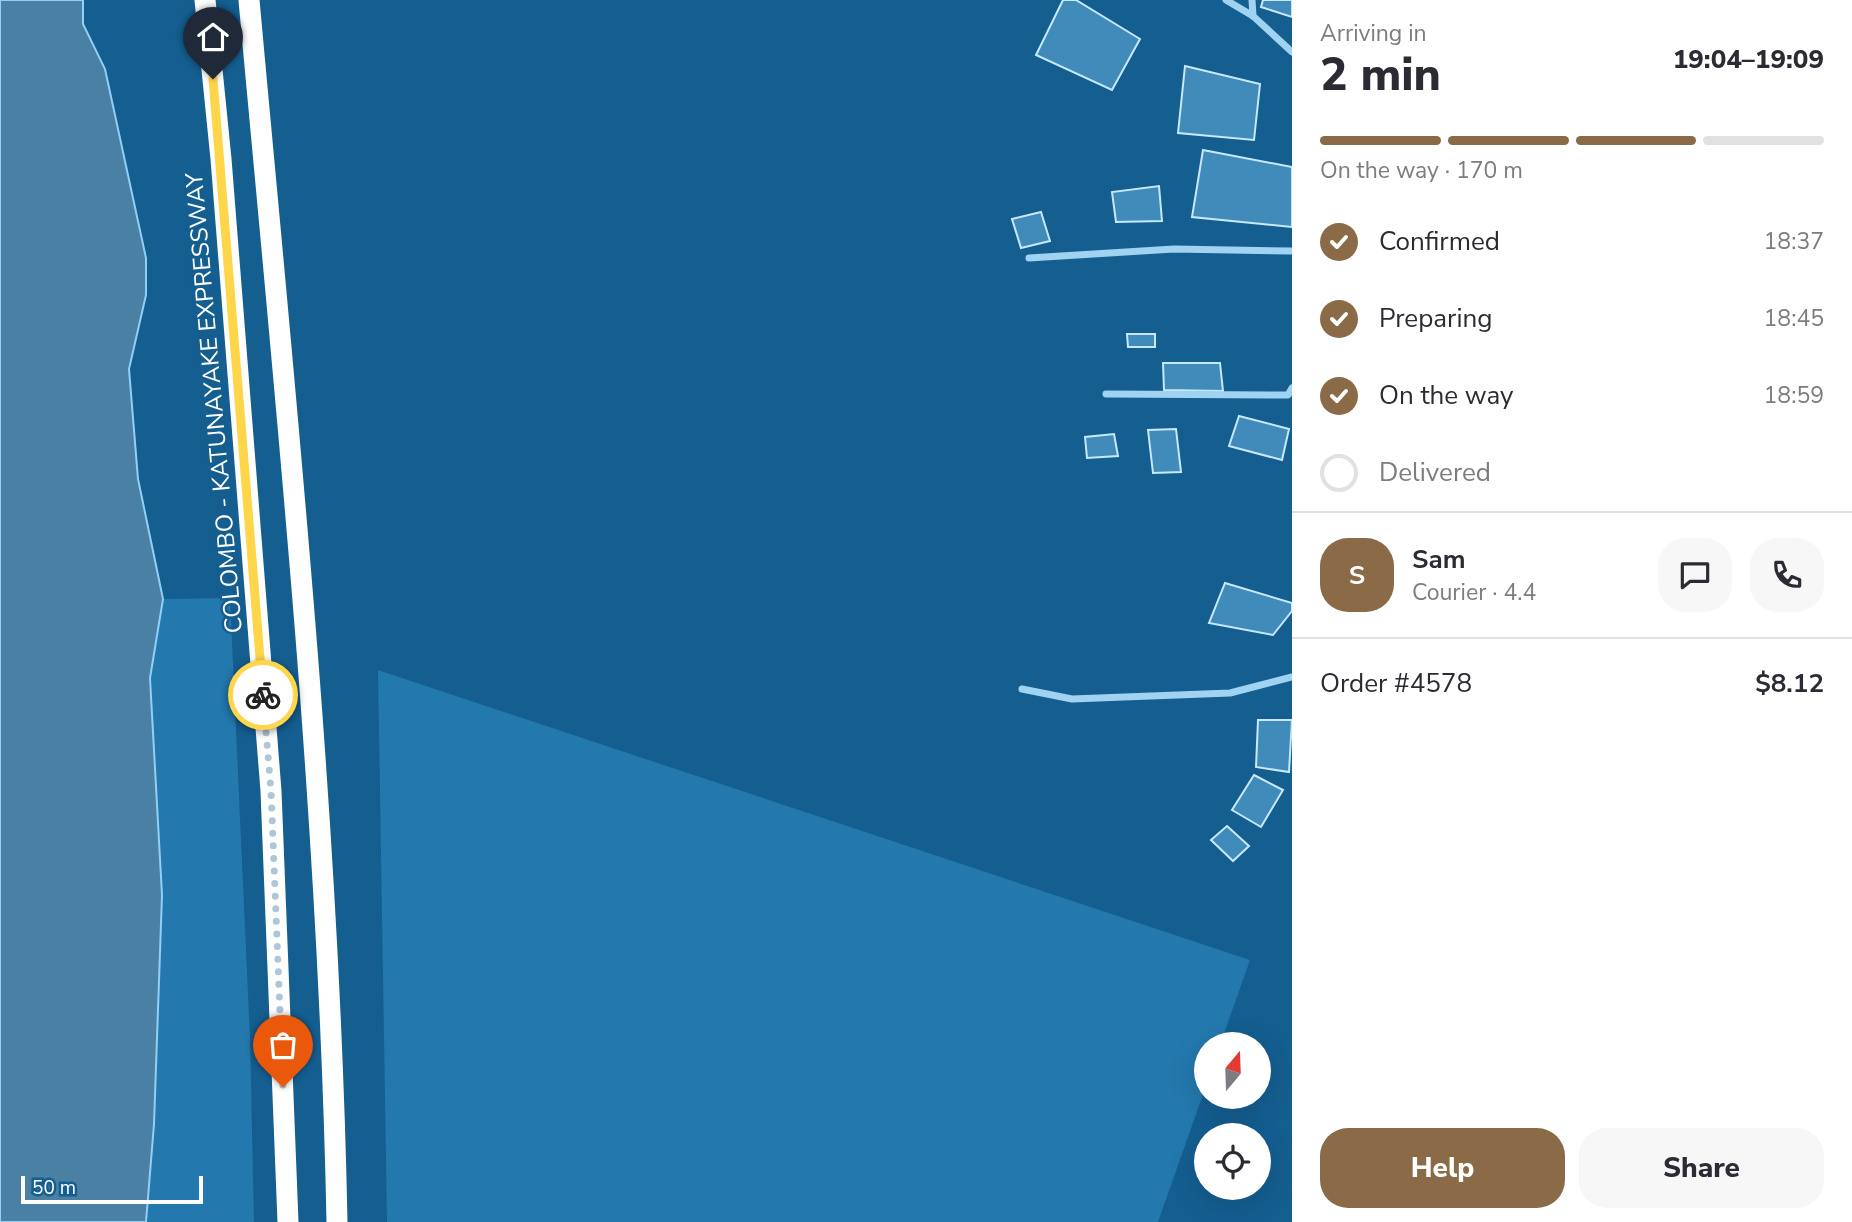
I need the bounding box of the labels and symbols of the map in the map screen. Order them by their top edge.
pin [183,7,243,79]
street label: COLOMBO - KATUNAYAKE EXPRESSWAY [178,171,250,635]
courier [228,660,298,730]
pin [253,1015,313,1087]
north arrow [1194,1032,1270,1110]
scale bar [21,1173,203,1205]

